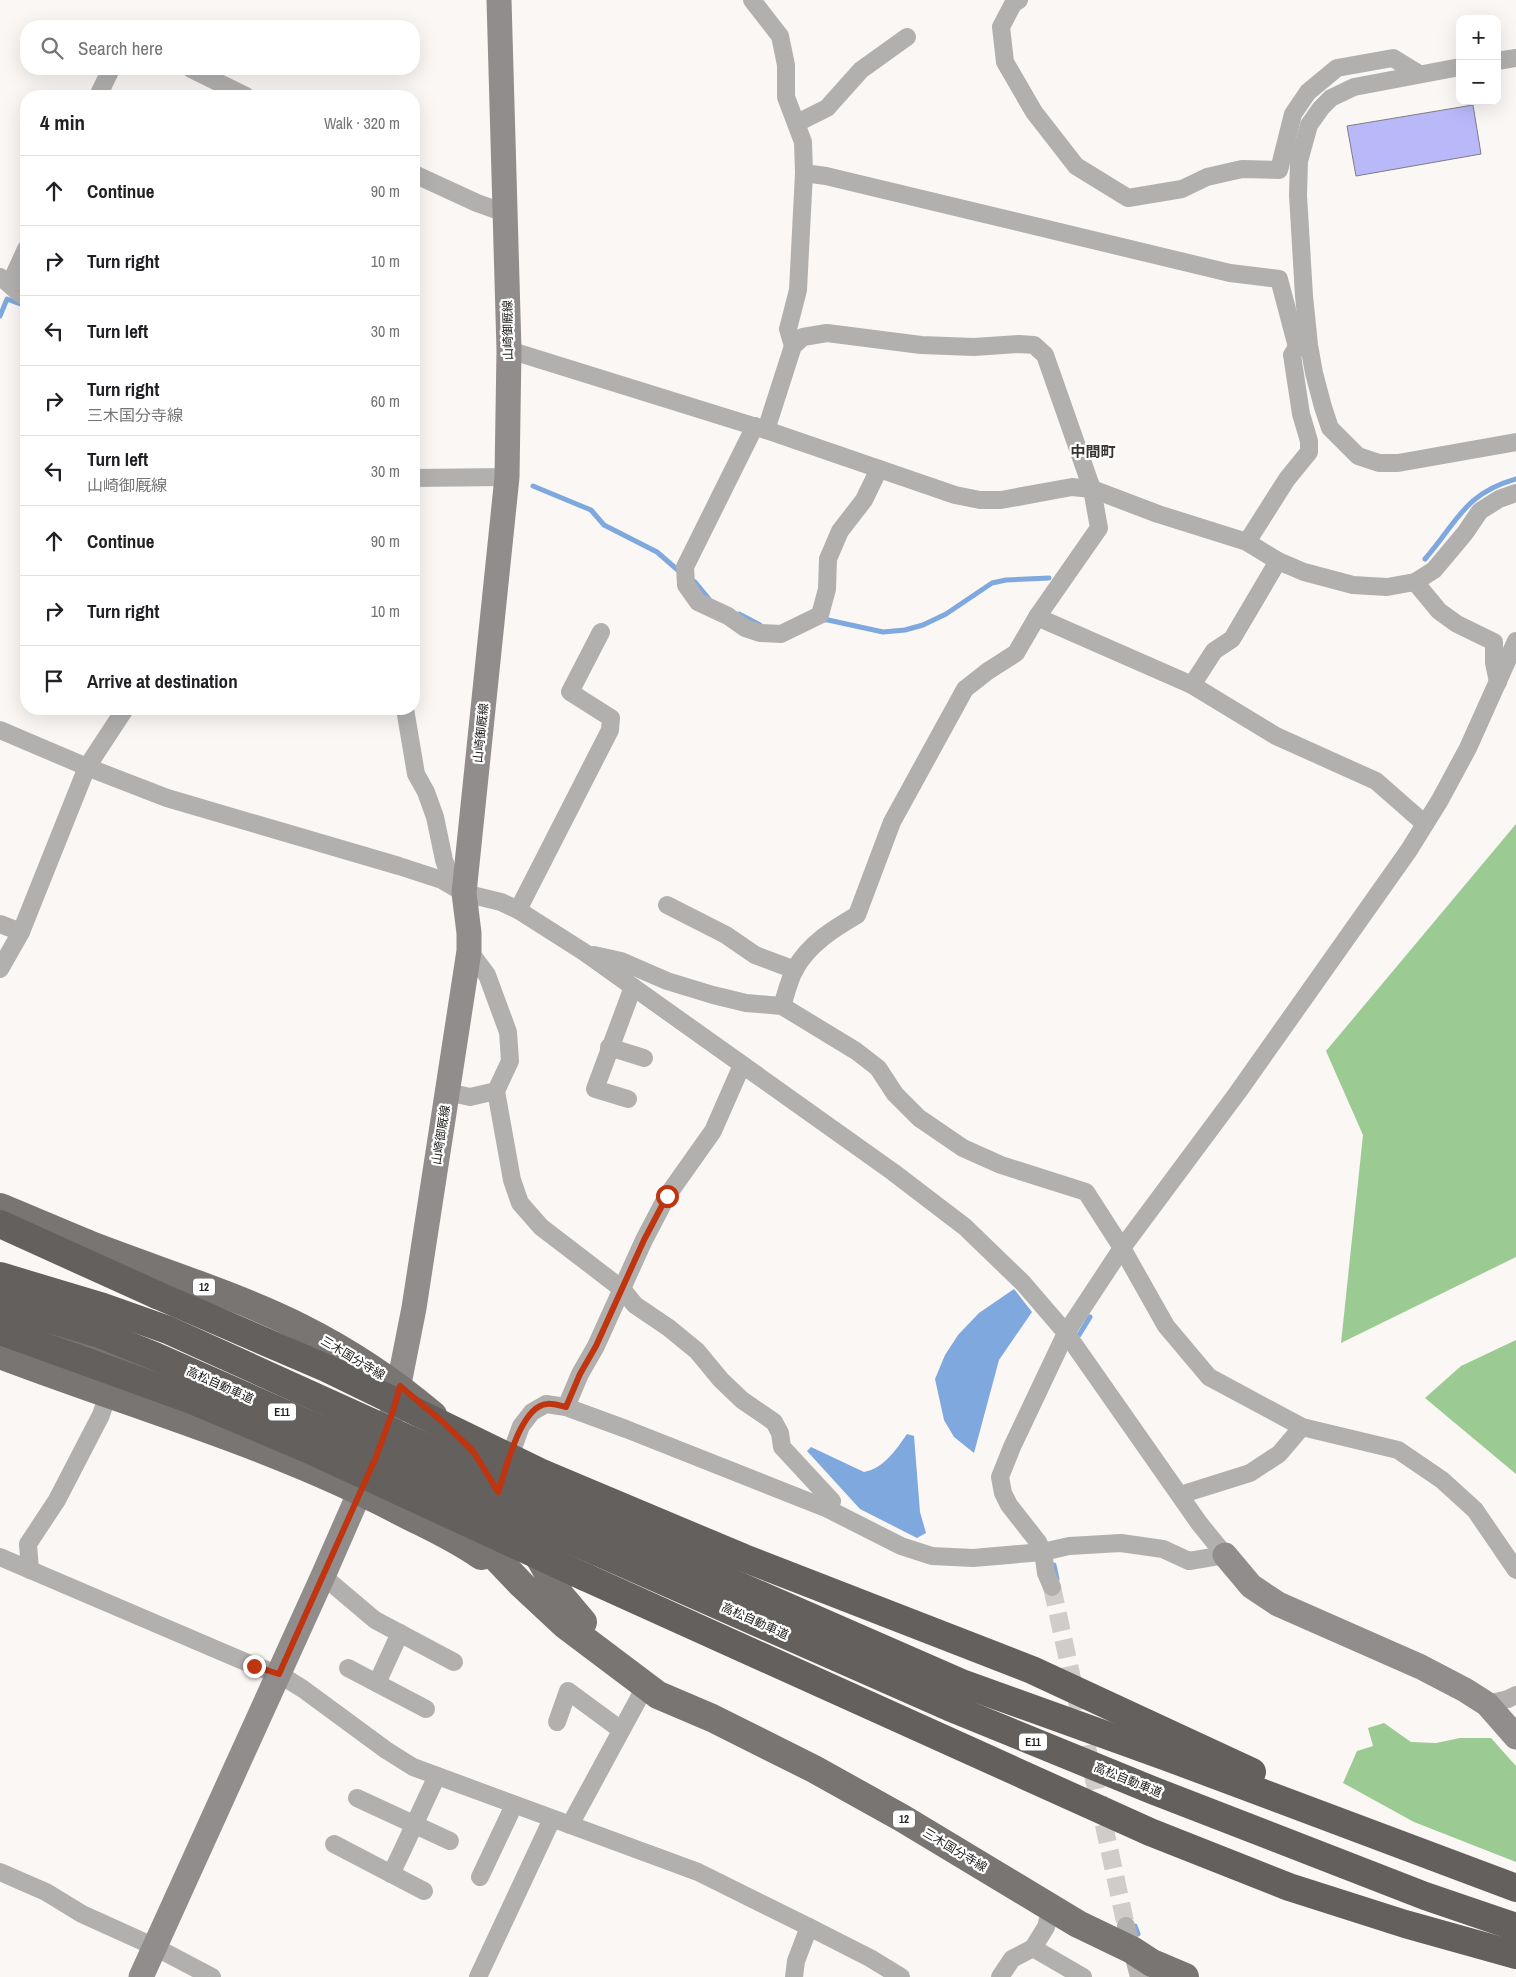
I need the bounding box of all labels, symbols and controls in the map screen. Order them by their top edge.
map controls [1456,15,1501,105]
button: + [1456,15,1501,60]
search box [20,20,420,75]
icon: search [38,34,66,62]
text: Search here [78,35,163,61]
button: − [1456,60,1501,105]
text: 4 min [40,108,85,137]
text: Walk · 320 m [324,112,400,134]
icon: ahead [40,177,68,205]
text: Continue [87,178,155,204]
text: 90 m [371,180,400,202]
icon: right [40,247,68,275]
text: Turn right [87,248,159,274]
text: 10 m [371,250,400,272]
street label: 山崎御厩線 [499,300,517,360]
icon: left [40,317,68,345]
text: Turn left [87,318,148,344]
text: 30 m [371,320,400,342]
text: Turn right [87,376,159,402]
icon: right [40,387,68,415]
text: 60 m [371,390,400,412]
text: 三木国分寺線 [87,404,183,426]
district label: 中間町 [1070,441,1116,462]
text: Turn left [87,446,148,472]
icon: left [40,457,68,485]
text: 30 m [371,460,400,482]
text: 山崎御厩線 [87,474,167,496]
icon: ahead [40,527,68,555]
text: Continue [87,528,155,554]
text: 90 m [371,530,400,552]
icon: right [40,597,68,625]
text: Turn right [87,598,159,624]
text: 10 m [371,600,400,622]
icon: arrive [40,667,68,695]
text: Arrive at destination [87,668,238,694]
street label: 山崎御厩線 [470,702,492,764]
street label: 山崎御厩線 [428,1104,454,1166]
route start [656,1185,679,1208]
road number: 12 [193,1278,215,1295]
street label: 三木国分寺線 [318,1333,388,1383]
street label: 高松自動車道 [184,1363,256,1407]
road number: E11 [268,1404,296,1420]
street label: 高松自動車道 [719,1599,791,1643]
route end [243,1655,266,1678]
road number: E11 [1019,1734,1047,1750]
street label: 高松自動車道 [1092,1759,1164,1801]
road number: 12 [893,1810,915,1828]
street label: 三木国分寺線 [920,1825,990,1875]

